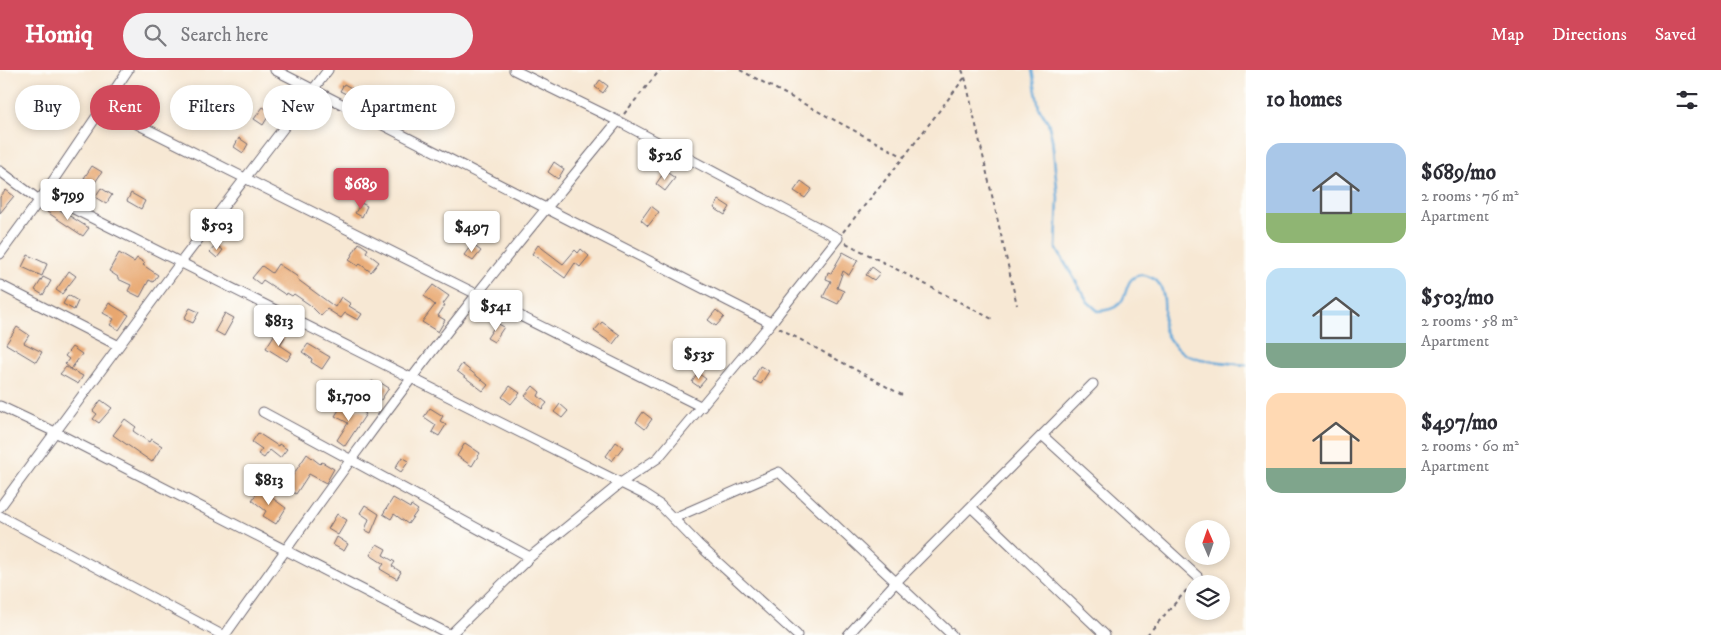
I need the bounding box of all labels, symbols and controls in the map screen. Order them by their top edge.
search box [123,13,473,58]
text: Homiq [25,20,93,50]
icon: search [141,21,169,49]
text: Search here [181,24,268,47]
text: Map [1491,24,1524,46]
text: Directions [1552,24,1627,46]
text: Saved [1655,24,1696,46]
chip: Buy [15,85,80,130]
chip: Rent [90,85,160,130]
chip: Filters [170,85,253,130]
chip: New [263,85,332,130]
chip: Apartment [342,85,455,130]
icon: filters [1673,86,1701,114]
text: 10 homes [1266,87,1342,113]
pin: $526 [635,138,695,181]
text: $526 [649,145,681,165]
text: $689/mo [1421,160,1496,186]
icon: home [1306,163,1366,223]
pin: $689 [331,168,391,210]
text: $689 [344,174,378,194]
pin: $799 [38,178,98,221]
text: $799 [51,185,85,205]
text: 2 rooms · 76 m² [1421,186,1519,206]
text: Apartment [1421,206,1489,226]
pin: $503 [187,208,247,251]
pin: $497 [442,210,502,253]
text: $503 [201,215,233,235]
text: $497 [455,217,489,237]
text: $503/mo [1421,285,1494,311]
icon: home [1306,288,1366,348]
pin: $541 [466,290,526,332]
text: $541 [481,296,511,316]
pin: $813 [249,304,309,347]
text: $813 [265,311,293,331]
text: 2 rooms · 58 m² [1421,311,1518,331]
text: Apartment [1421,331,1489,351]
pin: $535 [669,338,729,380]
text: $535 [684,344,714,364]
pin: $1,700 [308,380,390,422]
text: $1,700 [327,386,371,406]
text: $497/mo [1421,410,1498,436]
icon: home [1306,413,1366,473]
text: 2 rooms · 60 m² [1421,436,1519,456]
text: Apartment [1421,456,1489,476]
pin: $813 [239,464,299,506]
text: $813 [255,470,283,490]
north arrow [1185,520,1230,565]
map controls [1185,520,1230,620]
button: layers [1185,575,1230,620]

